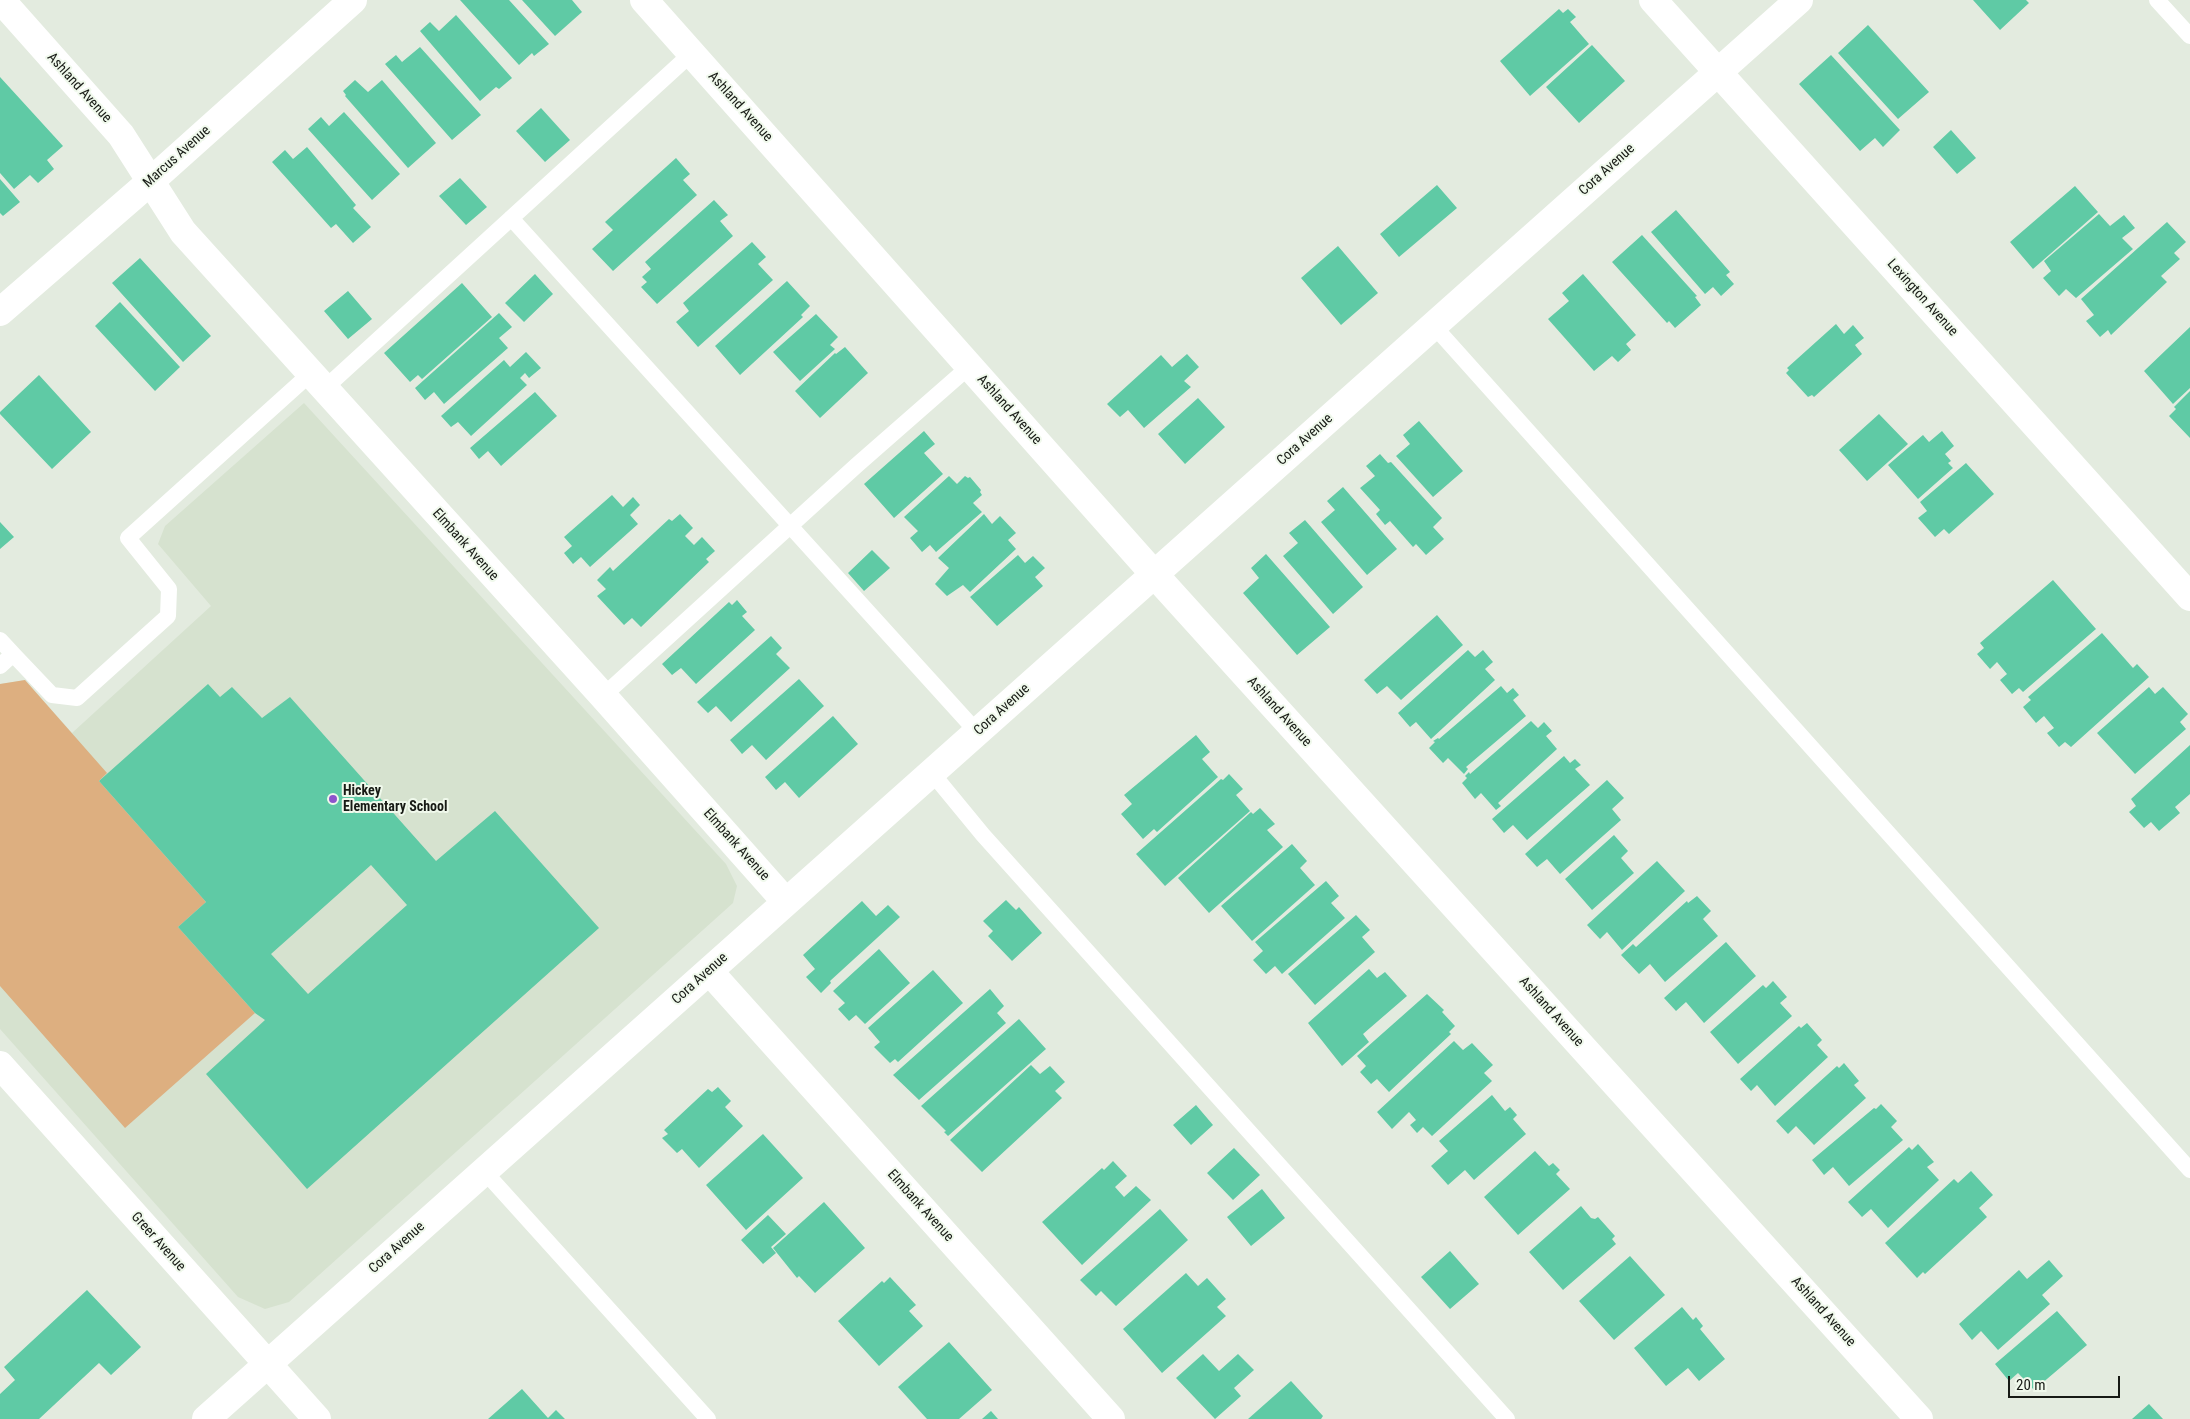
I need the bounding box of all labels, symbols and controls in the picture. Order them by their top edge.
street label: Ashland Avenue [43,50,115,126]
street label: Ashland Avenue [704,69,776,145]
street label: Marcus Avenue [140,122,214,192]
street label: Cora Avenue [1576,141,1638,199]
street label: Lexington Avenue [1883,256,1961,340]
street label: Ashland Avenue [973,372,1045,448]
street label: Cora Avenue [1274,411,1336,469]
street label: Elmbank Avenue [428,506,502,584]
street label: Ashland Avenue [1243,674,1315,750]
street label: Cora Avenue [971,681,1033,739]
place label: Hickey Elementary School [343,783,448,816]
marker: Hickey Elementary School [327,793,339,805]
street label: Elmbank Avenue [699,806,773,884]
street label: Cora Avenue [669,950,731,1008]
street label: Ashland Avenue [1515,974,1587,1050]
street label: Elmbank Avenue [883,1167,957,1245]
street label: Greer Avenue [127,1209,189,1275]
street label: Cora Avenue [366,1219,428,1277]
street label: Ashland Avenue [1787,1274,1859,1350]
scale bar [2010,1366,2122,1398]
text: 20 m [2016,1376,2046,1394]

